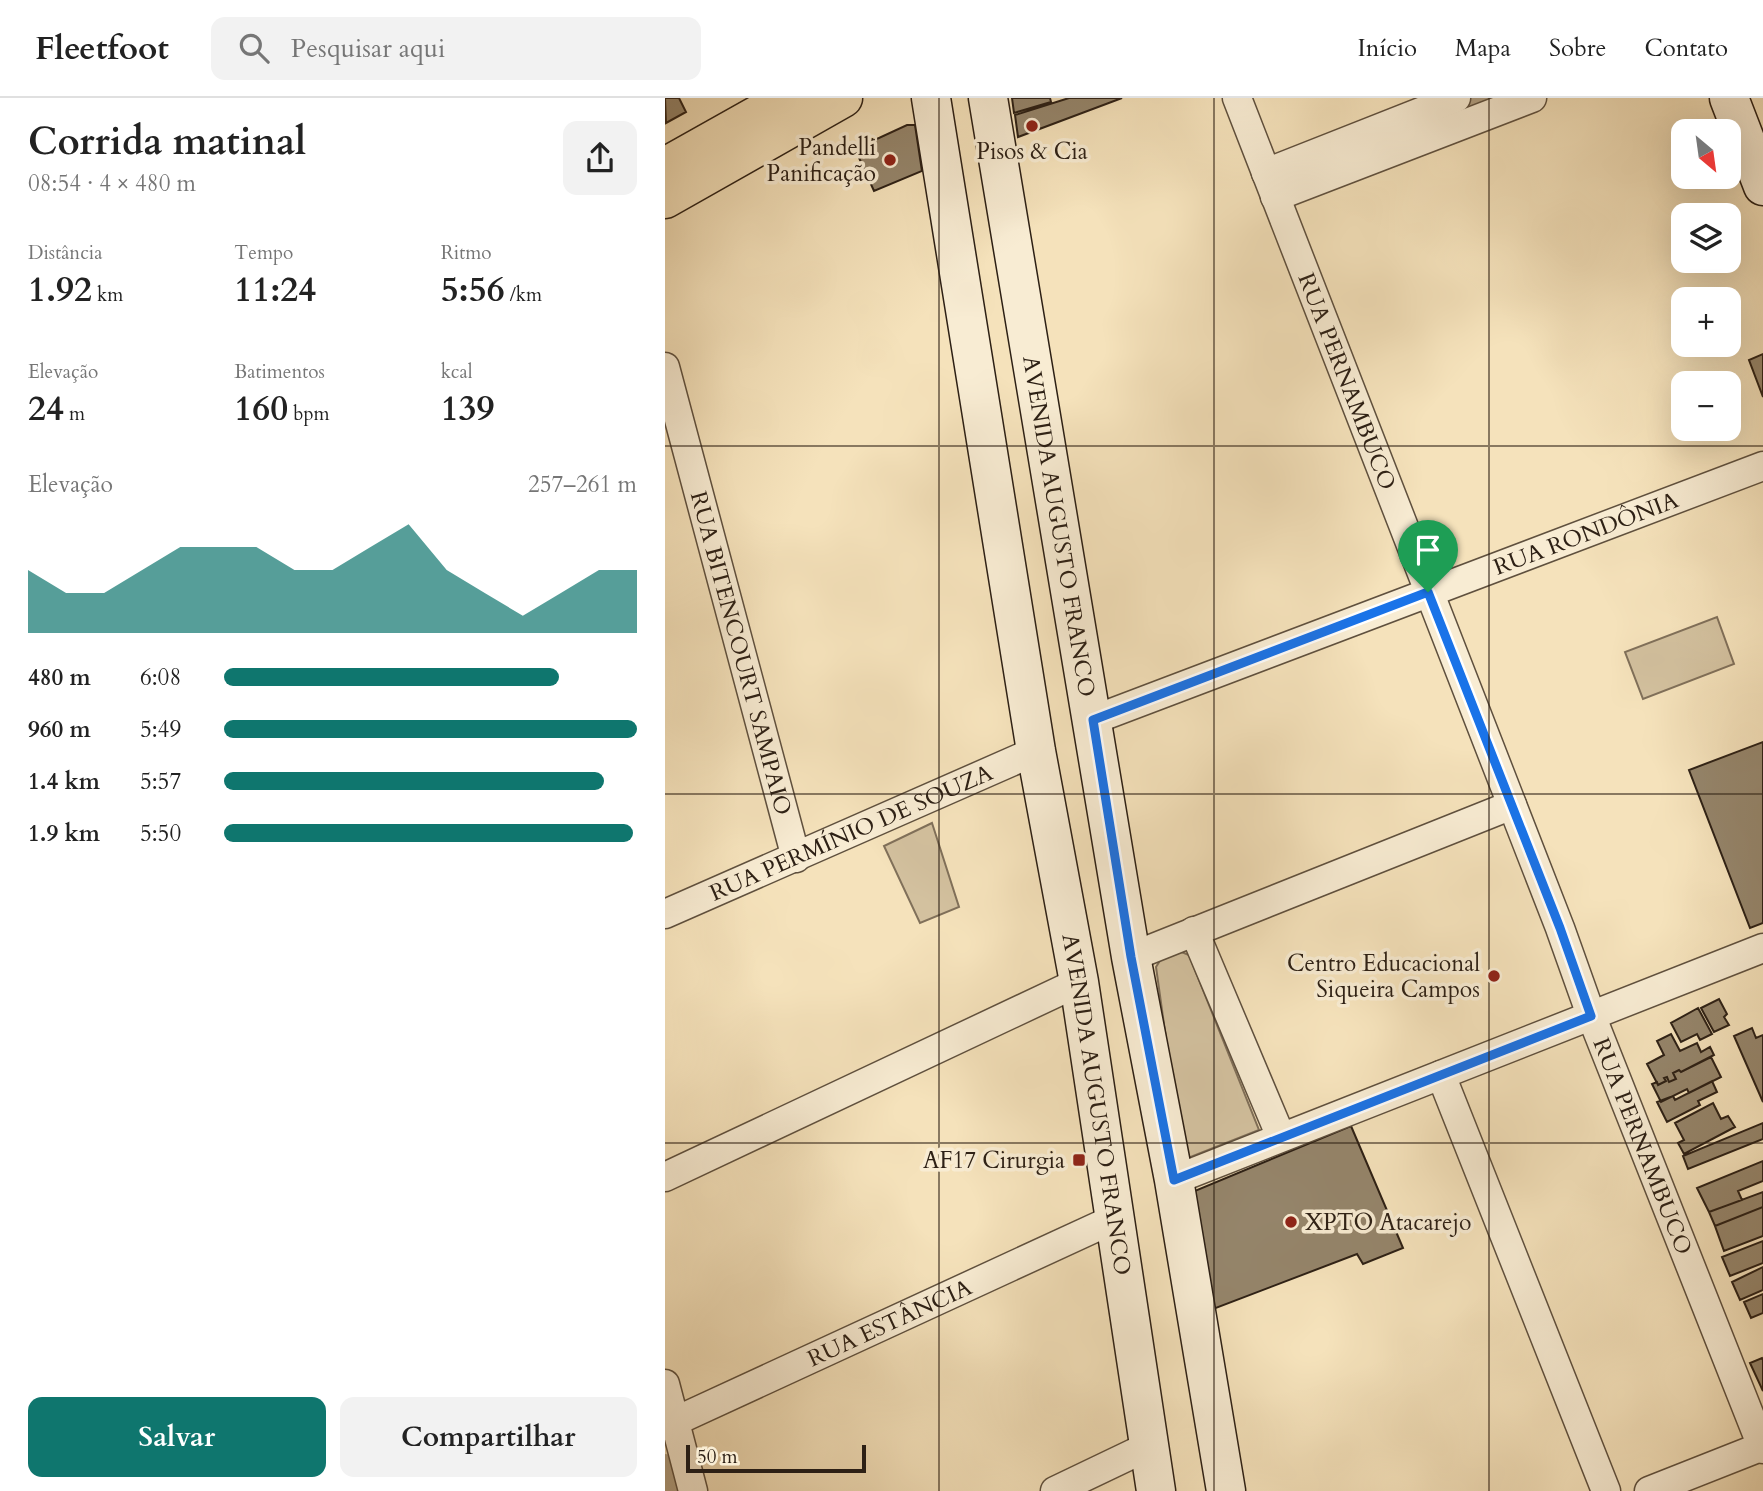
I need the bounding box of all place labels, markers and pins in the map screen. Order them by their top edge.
marker: Pisos & Cia [1024,118,1040,134]
place label: Pandelli Panificação [767,132,876,189]
place label: Pisos & Cia [976,136,1088,167]
marker: Pandelli Panificação [882,152,898,168]
pin [1398,520,1458,592]
place label: Centro Educacional Siqueira Campos [1287,948,1480,1005]
marker: Centro Educacional Siqueira Campos [1486,968,1502,984]
place label: AF17 Cirurgia [923,1145,1065,1176]
marker: AF17 Cirurgia [1071,1152,1087,1168]
place label: XPTO Atacarejo [1305,1207,1471,1238]
marker: XPTO Atacarejo [1283,1214,1299,1230]

